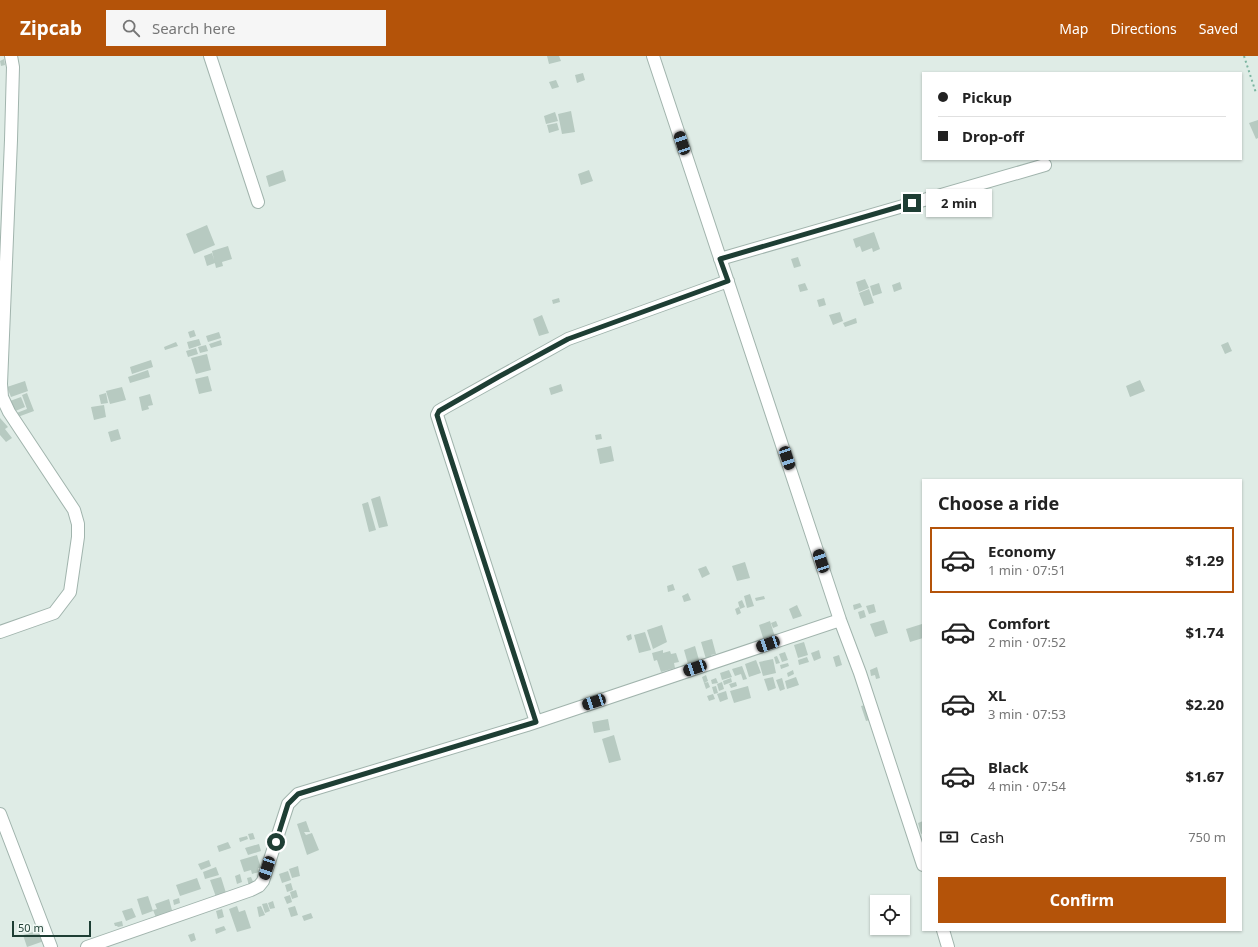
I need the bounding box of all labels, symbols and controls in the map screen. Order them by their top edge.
search box [106,10,386,46]
text: Zipcab [20,15,82,41]
icon: search [120,17,142,39]
text: Search here [152,18,235,38]
text: Map [1059,19,1088,38]
text: Directions [1110,19,1177,38]
text: Saved [1199,19,1238,38]
text: Pickup [962,87,1012,107]
text: Drop-off [962,126,1024,146]
car [673,130,691,156]
callout: 2 min [926,189,992,217]
route end [903,194,921,212]
text: 2 min [941,194,977,212]
car [778,445,796,471]
text: Choose a ride [938,491,1059,515]
text: Economy [988,541,1056,561]
icon: car [940,542,976,578]
car [812,548,830,574]
text: $1.29 [1185,550,1224,570]
text: 1 min · 07:51 [988,561,1066,579]
text: Comfort [988,613,1050,633]
icon: car [940,614,976,650]
text: $1.74 [1185,622,1224,642]
text: 2 min · 07:52 [988,633,1066,651]
car [755,634,781,654]
car [682,658,708,678]
text: XL [988,685,1006,705]
icon: car [940,686,976,722]
car [581,693,607,711]
text: $2.20 [1185,694,1224,714]
text: 3 min · 07:53 [988,705,1066,723]
text: Black [988,757,1028,777]
icon: car [940,758,976,794]
text: $1.67 [1185,766,1224,786]
text: 4 min · 07:54 [988,777,1066,795]
icon: cash [938,826,960,848]
text: Cash [970,827,1004,847]
text: 750 m [1188,828,1226,846]
route start [267,833,285,851]
car [258,855,276,881]
button: Confirm [938,877,1226,923]
map controls [870,895,910,935]
button: locate [870,895,910,935]
scale bar [12,919,91,938]
text: 50 m [18,920,44,935]

